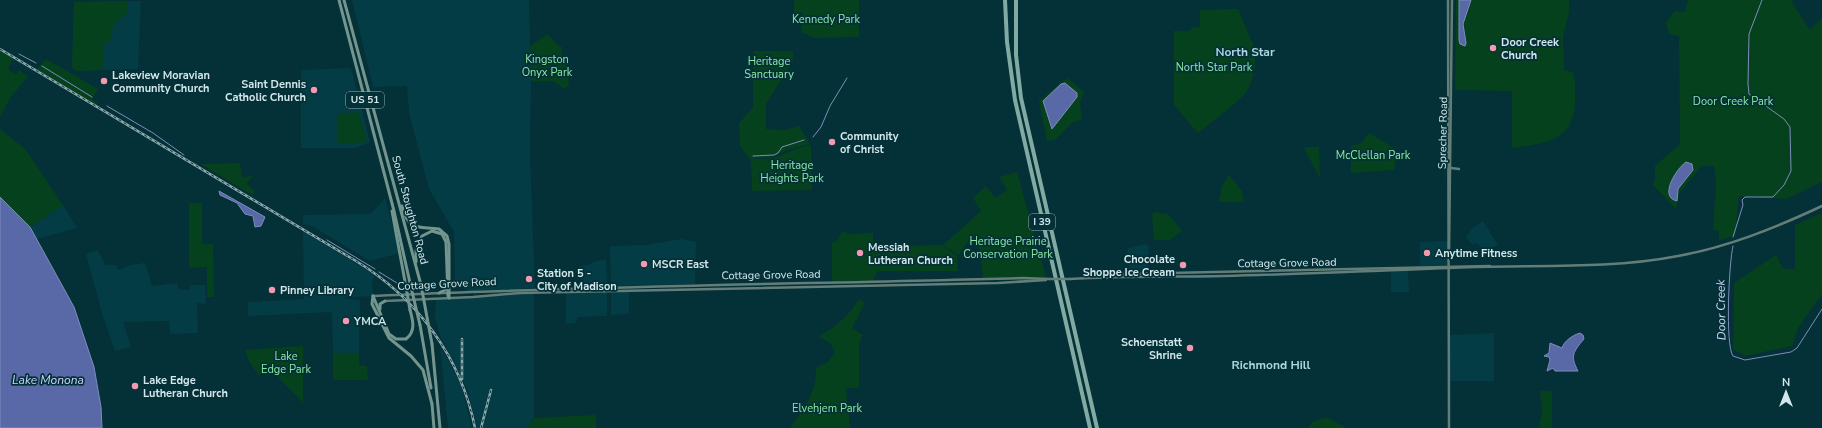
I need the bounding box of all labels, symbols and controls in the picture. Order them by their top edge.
park label: Kennedy Park [792,12,860,27]
place label: Door Creek Church [1501,35,1560,63]
marker: Door Creek Church [1488,43,1498,53]
district label: North Star [1215,44,1275,60]
park label: Kingston Onyx Park [522,52,573,80]
park label: Heritage Sanctuary [744,54,794,82]
park label: North Star Park [1176,60,1253,75]
place label: Lakeview Moravian Community Church [112,68,210,96]
marker: Lakeview Moravian Community Church [99,76,109,86]
place label: Saint Dennis Catholic Church [225,77,306,105]
marker: Saint Dennis Catholic Church [309,85,319,95]
road number: US 51 [346,92,384,108]
park label: Door Creek Park [1693,94,1774,109]
street label: Sprecher Road [1435,97,1451,169]
place label: Community of Christ [840,129,899,157]
marker: Community of Christ [827,137,837,147]
park label: McClellan Park [1336,148,1411,163]
street label: South Stoughton Road [388,154,432,266]
park label: Heritage Heights Park [760,158,824,186]
road number: I 39 [1029,214,1055,230]
park label: Heritage Prairie Conservation Park [963,234,1053,262]
place label: Messiah Lutheran Church [868,240,953,268]
place label: Anytime Fitness [1435,246,1517,261]
marker: Messiah Lutheran Church [855,248,865,258]
marker: Anytime Fitness [1422,248,1432,258]
place label: Chocolate Shoppe Ice Cream [1083,252,1175,280]
street label: Cottage Grove Road [1237,255,1337,271]
place label: MSCR East [652,257,709,272]
marker: MSCR East [639,259,649,269]
marker: Chocolate Shoppe Ice Cream [1178,260,1188,270]
place label: Station 5 - City of Madison [537,266,617,294]
street label: Cottage Grove Road [721,267,821,283]
street label: Cottage Grove Road [397,274,497,294]
marker: Station 5 - City of Madison [524,274,534,284]
water label: Door Creek [1712,279,1730,340]
place label: Pinney Library [280,283,354,298]
marker: Pinney Library [267,285,277,295]
place label: YMCA [353,314,387,329]
marker: YMCA [341,316,351,326]
place label: Schoenstatt Shrine [1121,335,1183,363]
marker: Schoenstatt Shrine [1185,343,1195,353]
park label: Lake Edge Park [261,349,311,377]
district label: Richmond Hill [1232,357,1311,373]
water label: Lake Monona [12,372,84,388]
north arrow [1766,372,1806,412]
place label: Lake Edge Lutheran Church [143,373,228,401]
text: N [1782,375,1790,390]
marker: Lake Edge Lutheran Church [130,381,140,391]
park label: Elvehjem Park [792,401,862,416]

